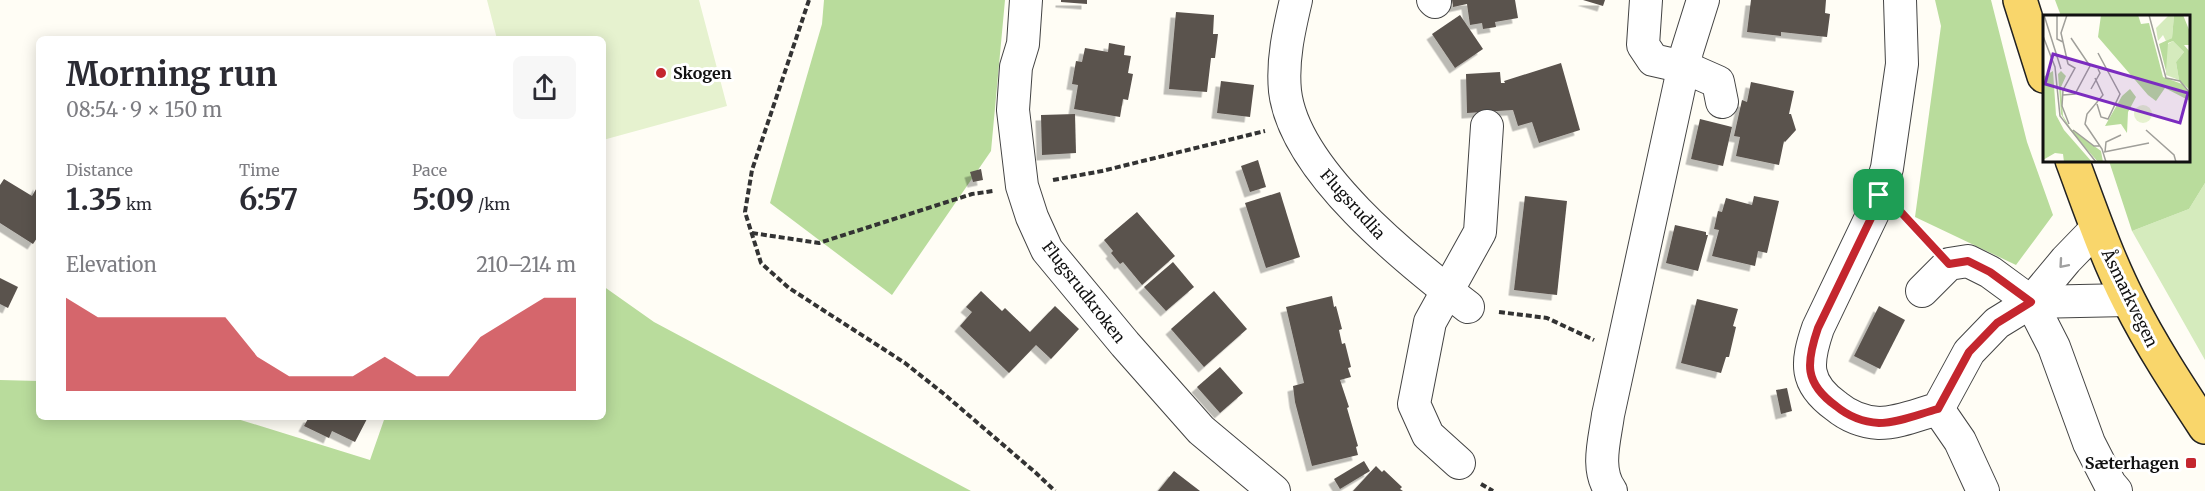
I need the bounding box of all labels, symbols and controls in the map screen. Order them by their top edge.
inset map [2043,15,2190,162]
text: Morning run [66,54,277,95]
button: share [513,56,576,119]
place label: Skogen [673,63,732,83]
marker: Skogen [654,66,668,80]
text: 08:54 · 9 × 150 m [66,97,222,122]
text: Distance [66,160,133,180]
text: Time [239,160,280,180]
text: Pace [412,160,447,180]
street label: Flugsrudlia [1316,165,1390,243]
pin [1853,169,1904,220]
icon: arrive [1862,178,1895,211]
text: 1.35 [66,180,122,218]
text: 6:57 [239,180,298,218]
text: 5:09 [412,180,474,218]
text: km [122,194,152,214]
text: /km [474,194,510,214]
street label: Flugsrudkroken [1038,237,1130,347]
street label: Åsmarkvegen [2097,244,2163,351]
text: Elevation [66,252,157,277]
text: 210–214 m [476,252,576,277]
one-way arrow [2059,257,2070,268]
place label: Sæterhagen [2085,453,2179,473]
marker: Sæterhagen [2184,456,2198,470]

